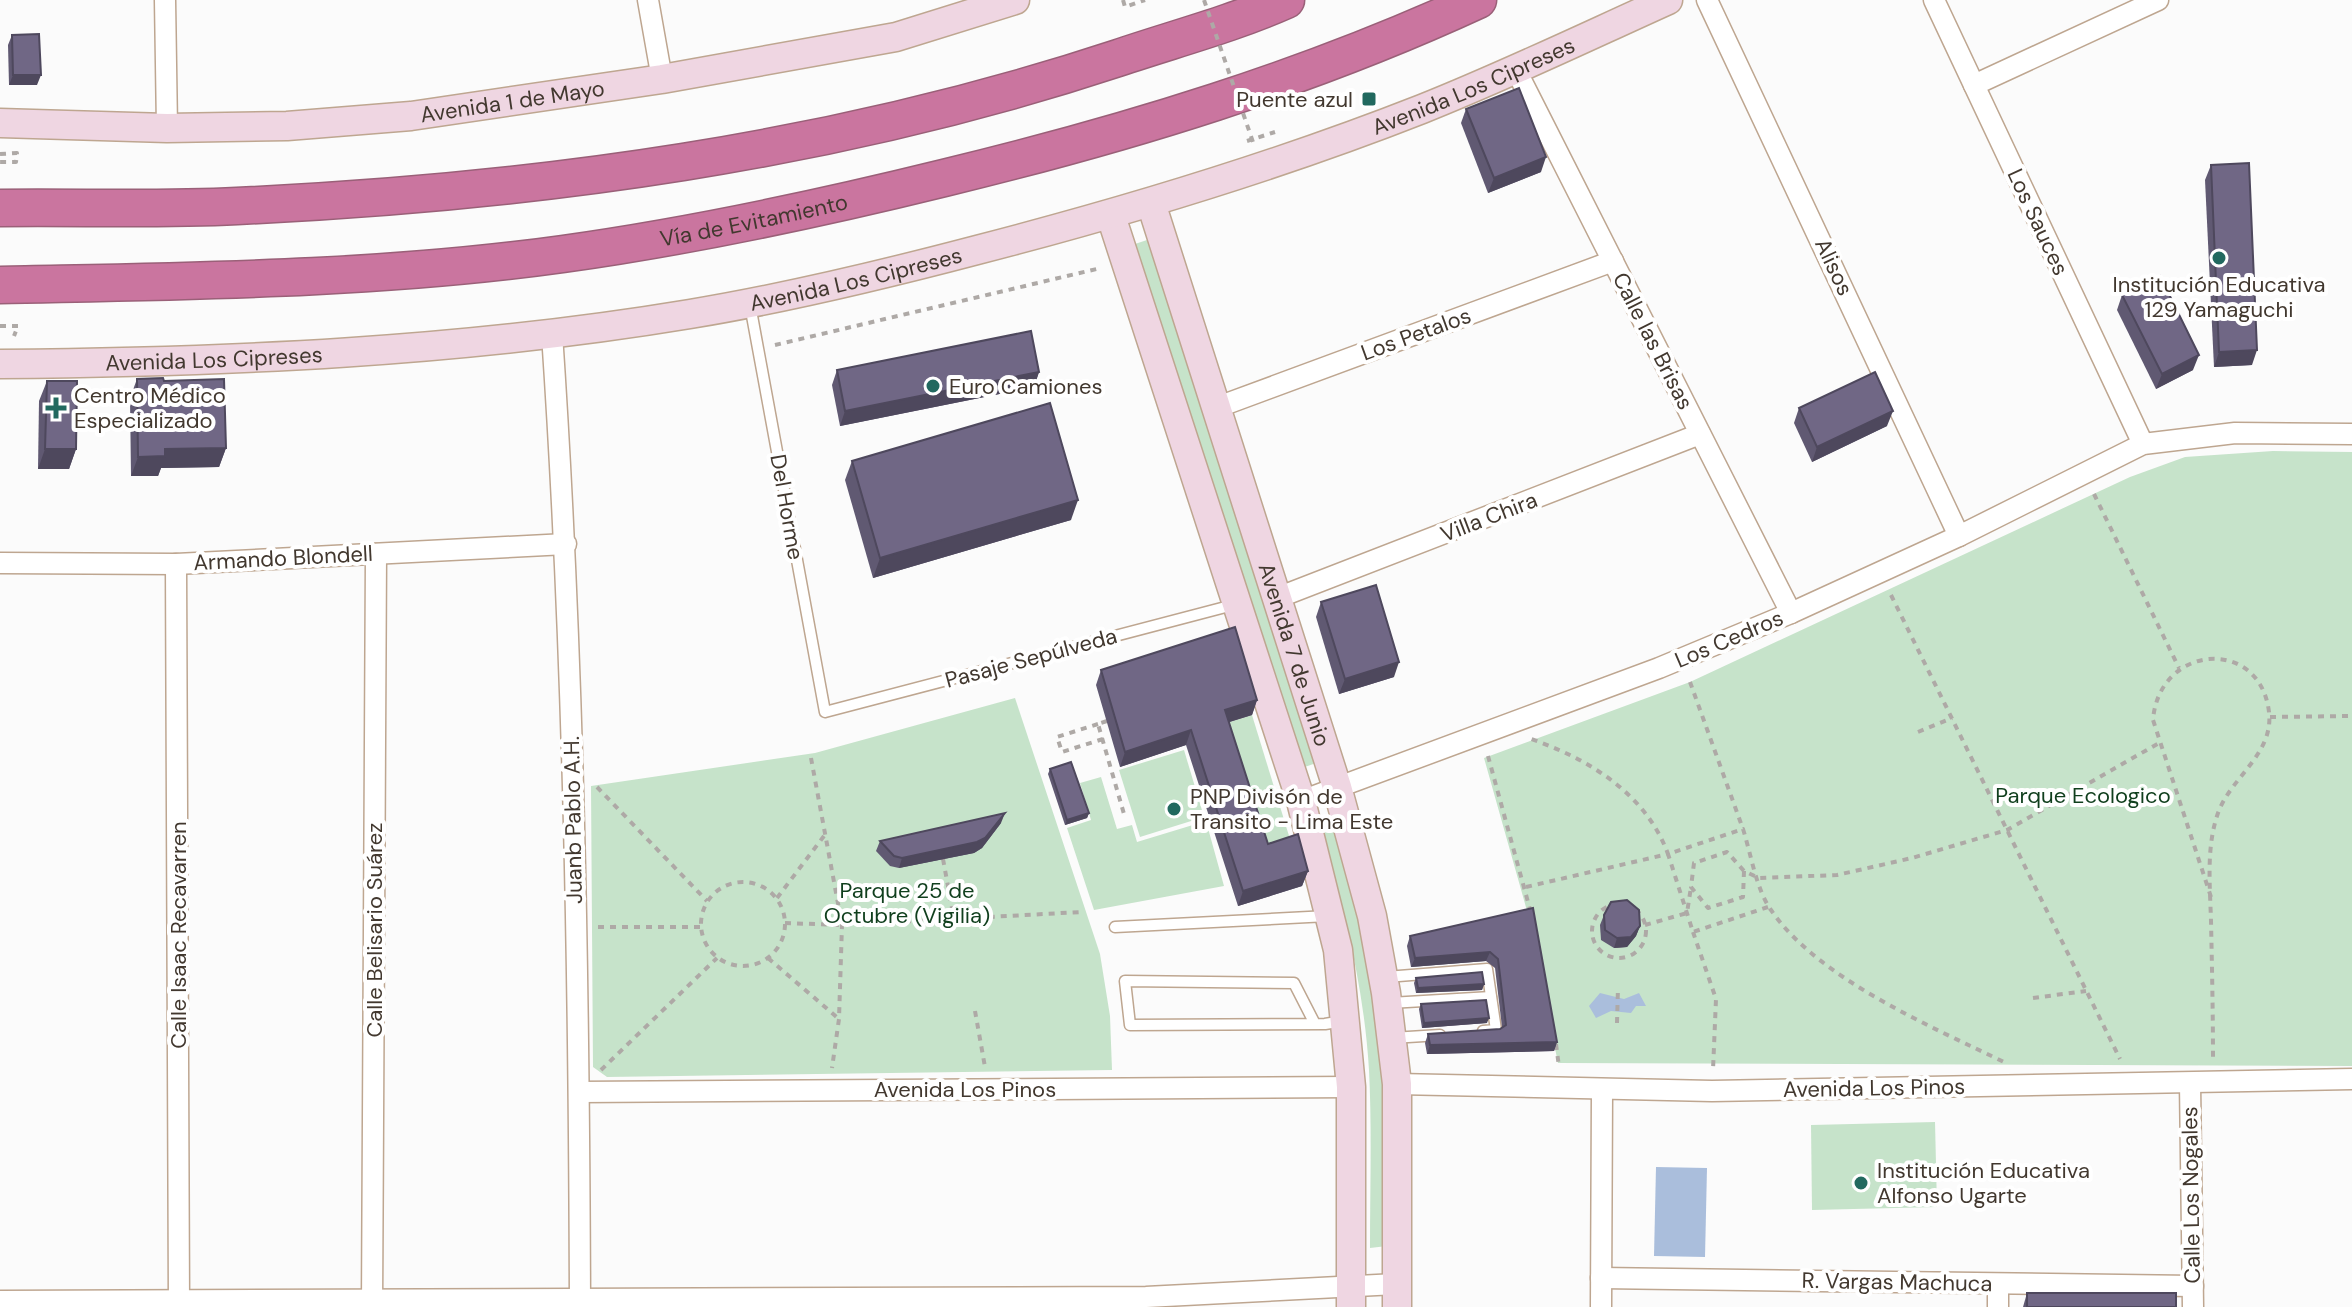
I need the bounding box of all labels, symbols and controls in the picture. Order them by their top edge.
street label: Avenida Los Cipreses [1368,30,1579,141]
street label: Avenida 1 de Mayo [418,73,606,129]
place label: Puente azul [1236,85,1353,114]
marker: Puente azul [1360,90,1378,108]
street label: Los Sauces [2001,164,2075,280]
street label: Vía de Evitamiento [658,187,850,253]
street label: Alisos [1808,234,1860,300]
street label: Avenida Los Cipreses [747,240,965,317]
marker: Institución Educativa 129 Yamaguchi [2210,249,2228,267]
street label: Calle las Brisas [1606,267,1700,415]
place label: Institución Educativa 129 Yamaguchi [2113,270,2325,324]
street label: Los Petalos [1357,301,1475,367]
street label: Avenida Los Cipreses [105,339,323,377]
place label: Euro Camiones [949,372,1103,401]
marker: Euro Camiones [924,377,942,395]
place label: Centro Médico Especializado [74,381,226,435]
marker: Centro Médico Especializado [45,397,67,419]
street label: Del Horme [763,452,811,562]
street label: Villa Chira [1436,485,1542,549]
street label: Armando Blondell [193,539,373,577]
street label: Avenida 7 de Junio [1252,559,1338,750]
street label: Los Cedros [1670,603,1788,675]
street label: Pasaje Sepúlveda [942,621,1120,695]
street label: Juanb Pablo A.H. [557,736,589,904]
park label: Parque Ecologico [1995,781,2171,810]
place label: PNP Divisón de Transito - Lima Este [1190,782,1393,836]
marker: PNP Divisón de Transito - Lima Este [1165,800,1183,818]
street label: Calle Isaac Recavarren [164,821,193,1049]
street label: Calle Belisario Suárez [360,823,389,1037]
park label: Parque 25 de Octubre (Vigilia) [824,876,990,930]
street label: Avenida Los Pinos [1783,1072,1965,1104]
street label: Avenida Los Pinos [874,1075,1056,1104]
street label: Calle Los Nogales [2175,1106,2207,1284]
place label: Institución Educativa Alfonso Ugarte [1877,1156,2090,1210]
marker: Institución Educativa Alfonso Ugarte [1852,1174,1870,1192]
street label: R. Vargas Machuca [1801,1266,1993,1298]

